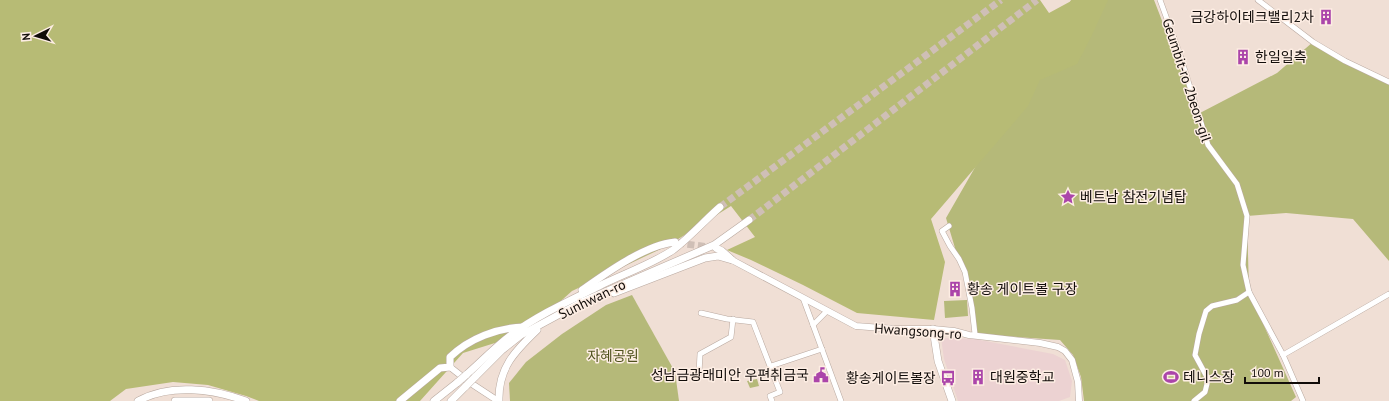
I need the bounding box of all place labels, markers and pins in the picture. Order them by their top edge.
place label: 금강하이테크밸리2차 [1190,8,1314,26]
building icon: 금강하이테크밸리2차 [1317,8,1335,26]
building icon: 한일일측 [1234,48,1252,66]
place label: 한일일측 [1255,48,1307,66]
place icon: 베트남 참전기념탑 [1059,188,1077,206]
place label: 베트남 참전기념탑 [1080,188,1187,206]
building icon: 황송 게이트볼 구장 [946,280,964,298]
place label: 황송 게이트볼 구장 [967,280,1078,298]
place label: 성남금광래미안 우편취금국 [651,366,809,384]
public building icon: 성남금광래미안 우편취금국 [812,366,830,384]
building icon: 대원중학교 [969,368,987,386]
place label: 대원중학교 [990,368,1055,386]
sports icon: 테니스장 [1162,368,1180,386]
place label: 테니스장 [1183,368,1235,386]
place label: 황송게이트볼장 [846,369,936,387]
bus stop icon: 황송게이트볼장 [939,369,957,387]

